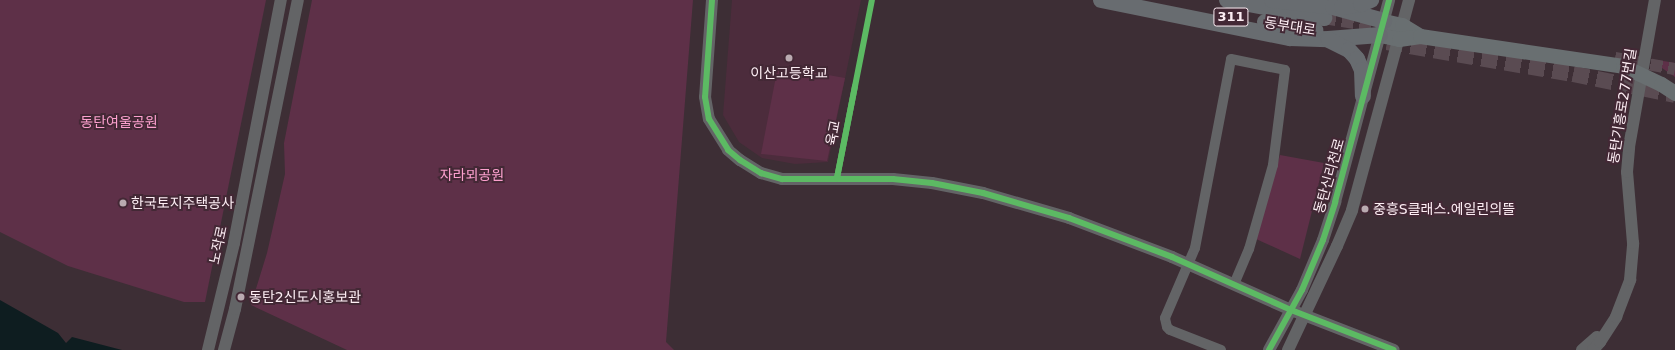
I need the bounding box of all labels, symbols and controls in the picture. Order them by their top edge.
road number: 311 [1213,6,1249,28]
street label: 동부대로 [1263,14,1317,38]
street label: 동탄기흥로277번길 [1605,47,1639,165]
marker: 이산고등학교 [784,53,794,63]
place label: 이산고등학교 [750,65,828,81]
park label: 동탄여울공원 [80,114,158,130]
street label: 육교 [822,119,844,147]
street label: 동탄신리천로 [1310,137,1348,215]
park label: 자라뫼공원 [440,167,504,183]
place label: 한국토지주택공사 [131,195,234,211]
marker: 한국토지주택공사 [118,198,128,208]
place label: 중흥S클래스.에일린의뜰 [1373,201,1515,217]
marker: 중흥S클래스.에일린의뜰 [1360,204,1370,214]
street label: 노작로 [206,224,230,266]
place label: 동탄2신도시홍보관 [249,289,361,305]
marker: 동탄2신도시홍보관 [236,292,246,302]

